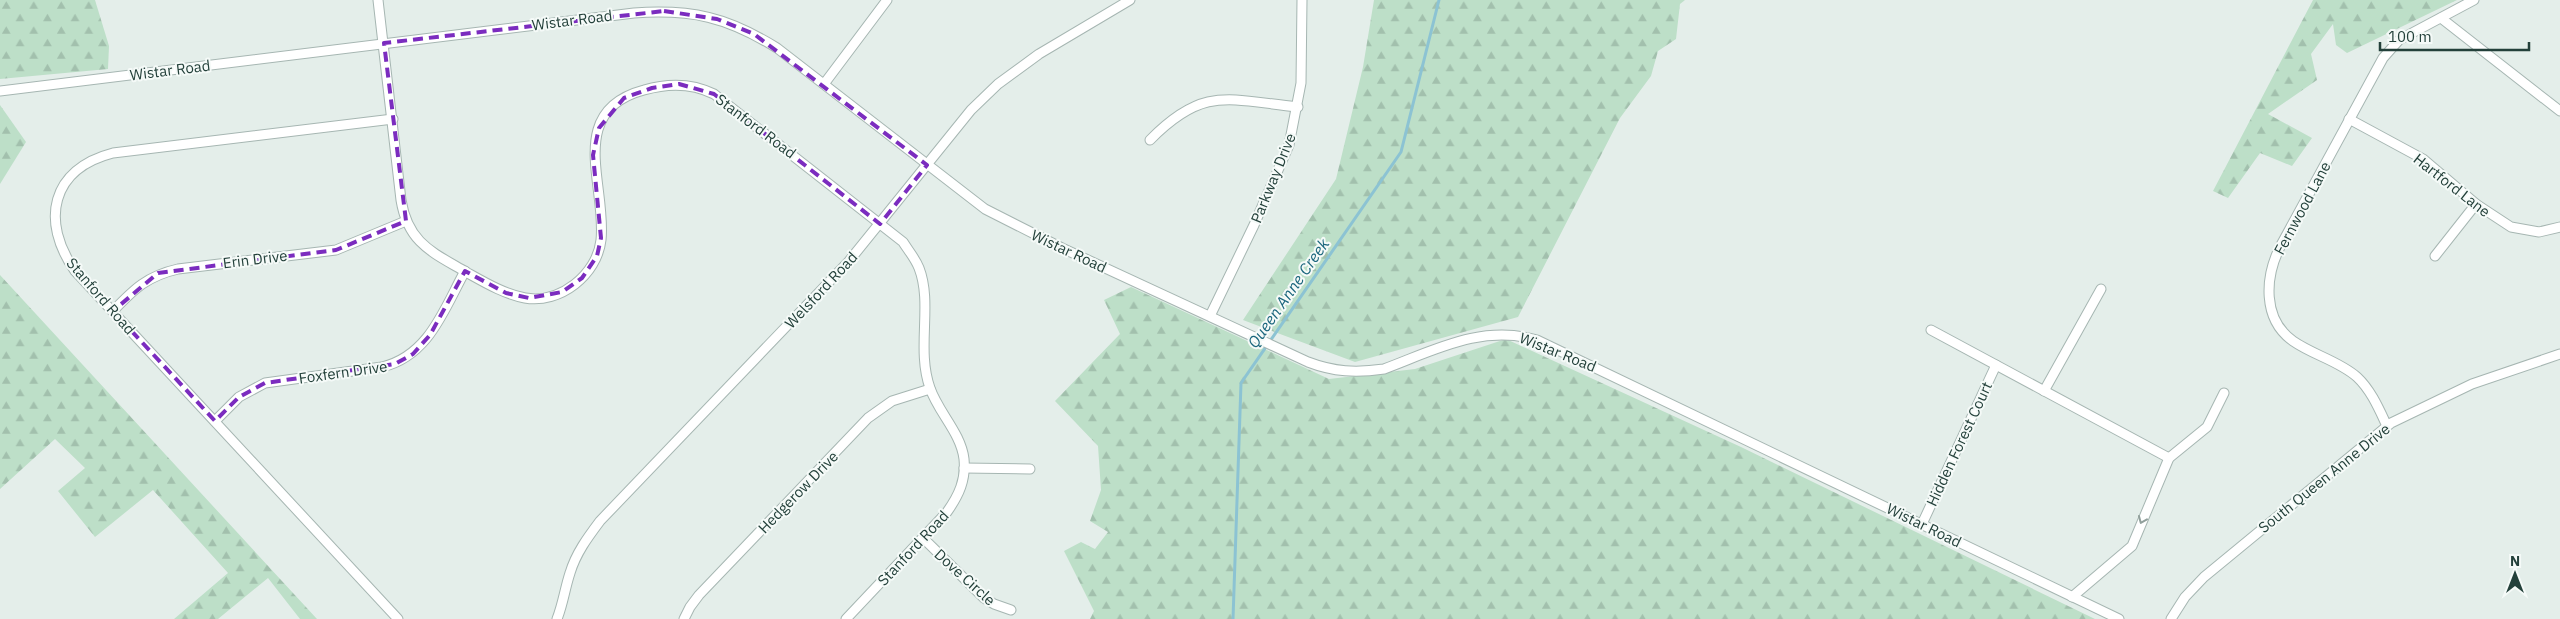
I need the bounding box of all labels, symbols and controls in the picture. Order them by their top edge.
street label: Wistar Road [531,6,613,34]
scale bar [2380,20,2529,52]
text: 100 m [2388,27,2432,46]
street label: Wistar Road [129,56,211,84]
street label: Stanford Road [712,90,800,162]
street label: Parkway Drive [1246,130,1300,226]
street label: Hartford Lane [2410,149,2494,221]
street label: Fernwood Lane [2269,158,2335,258]
street label: Wistar Road [1028,225,1110,277]
water label: Queen Anne Creek [1243,234,1334,352]
street label: Erin Drive [222,246,288,272]
street label: Welsford Road [781,248,861,332]
street label: Stanford Road [62,254,140,338]
street label: Wistar Road [1517,328,1599,376]
street label: Foxfern Drive [297,356,389,388]
street label: Hidden Forest Court [1922,379,1996,509]
street label: South Queen Anne Drive [2254,419,2394,537]
street label: Hedgerow Drive [754,447,842,537]
street label: Wistar Road [1883,499,1965,551]
street label: Stanford Road [873,506,953,590]
one-way arrow [2138,515,2149,524]
street label: Dove Circle [930,545,1000,609]
north arrow [2490,549,2540,599]
text: N [2510,552,2520,570]

